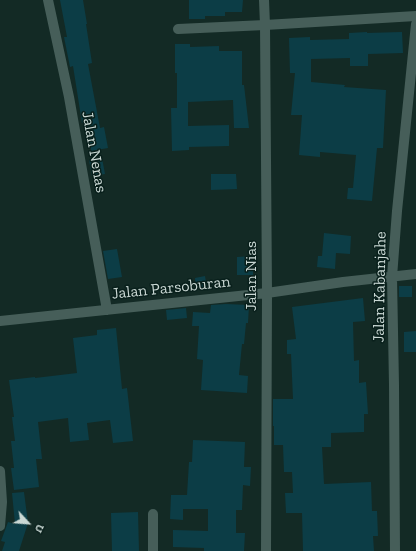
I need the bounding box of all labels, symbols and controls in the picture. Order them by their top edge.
street label: Jalan Nenas [77,110,111,194]
street label: Jalan Kabanjahe [369,231,391,343]
street label: Jalan Nias [241,241,261,311]
street label: Jalan Parsoburan [111,272,231,304]
north arrow [8,503,48,543]
text: U [32,522,47,535]

